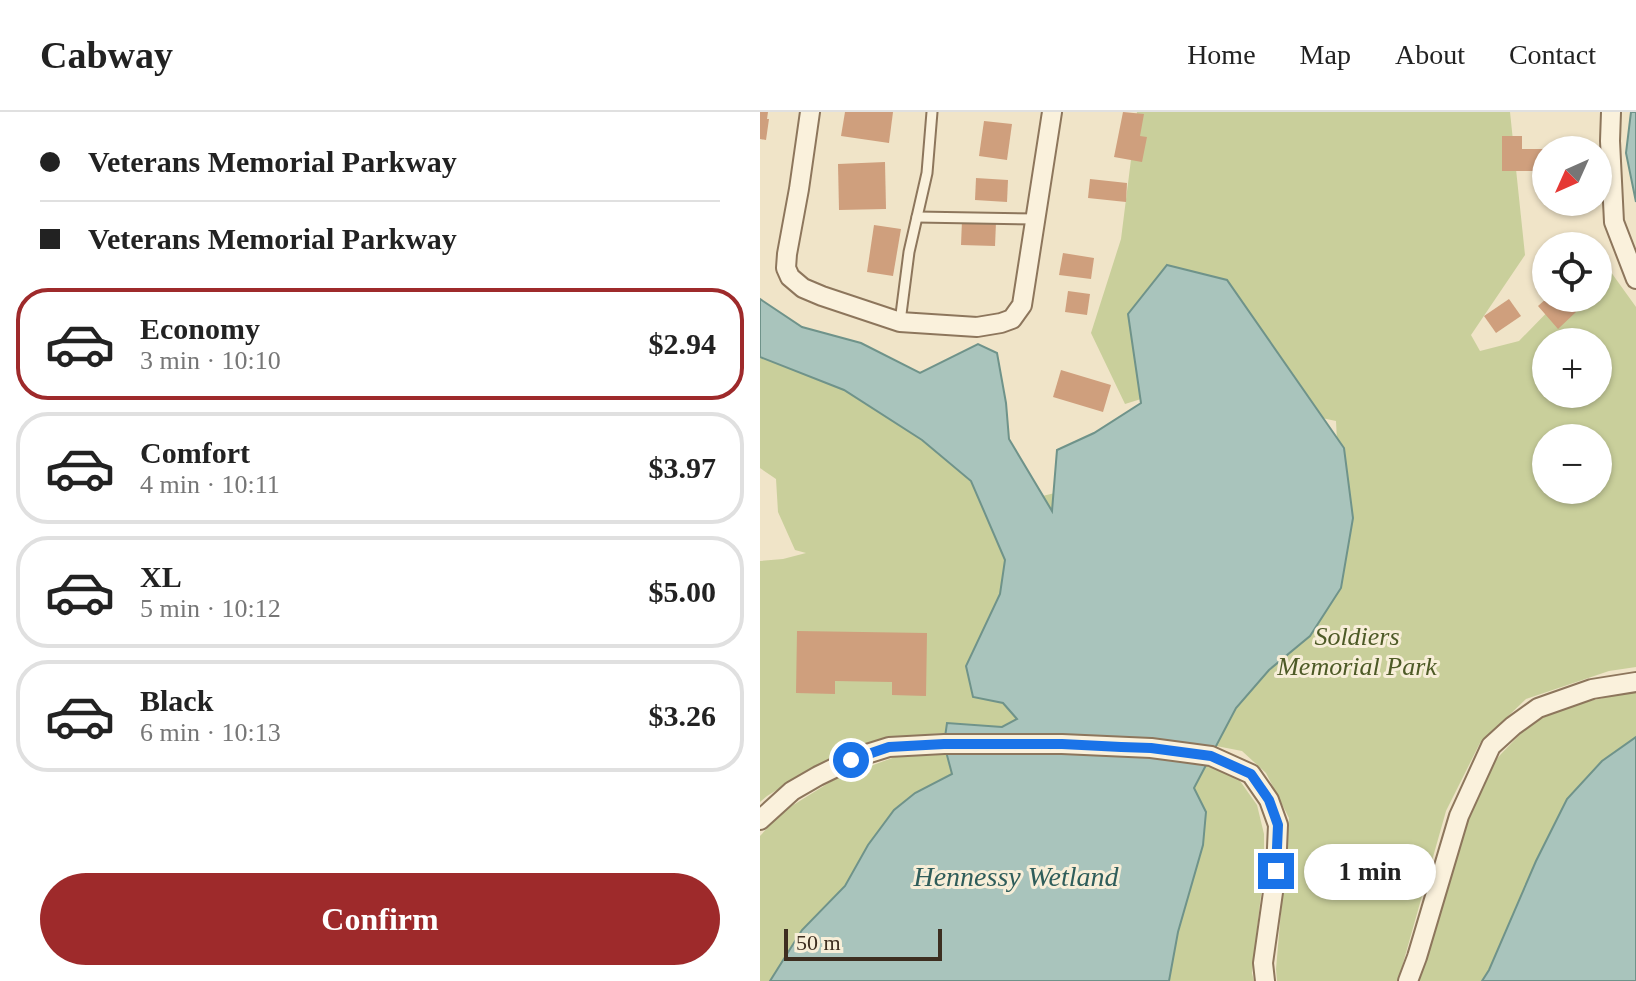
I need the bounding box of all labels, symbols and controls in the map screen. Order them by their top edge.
text: Cabway [40,34,173,76]
text: Home [1187,39,1256,70]
text: Map [1300,39,1351,70]
text: About [1395,39,1465,70]
text: Contact [1509,39,1596,70]
north arrow [1532,136,1612,216]
map controls [1532,136,1612,504]
text: Veterans Memorial Parkway [88,145,457,178]
text: Veterans Memorial Parkway [88,222,457,255]
button: locate [1532,232,1612,312]
icon: car [44,308,116,380]
text: Economy [140,312,260,345]
text: $2.94 [649,327,716,360]
button: + [1532,328,1612,408]
text: 3 min · 10:10 [140,346,281,375]
button: − [1532,424,1612,504]
icon: car [44,432,116,504]
text: Comfort [140,436,250,469]
text: $3.97 [649,451,716,484]
text: 4 min · 10:11 [140,470,280,499]
icon: car [44,556,116,628]
text: XL [140,560,182,593]
text: $5.00 [649,575,716,608]
text: 5 min · 10:12 [140,594,281,623]
park label: Soldiers Memorial Park [1276,622,1437,681]
icon: car [44,680,116,752]
text: Black [140,684,213,717]
text: $3.26 [649,699,716,732]
text: 6 min · 10:13 [140,718,281,747]
route start [833,742,869,778]
callout: 1 min [1304,843,1436,899]
route end [1258,853,1294,889]
text: 1 min [1339,857,1401,886]
water label: Hennessy Wetland [912,861,1120,892]
button: Confirm [40,873,720,965]
scale bar [784,925,942,961]
text: 50 m [796,930,841,955]

